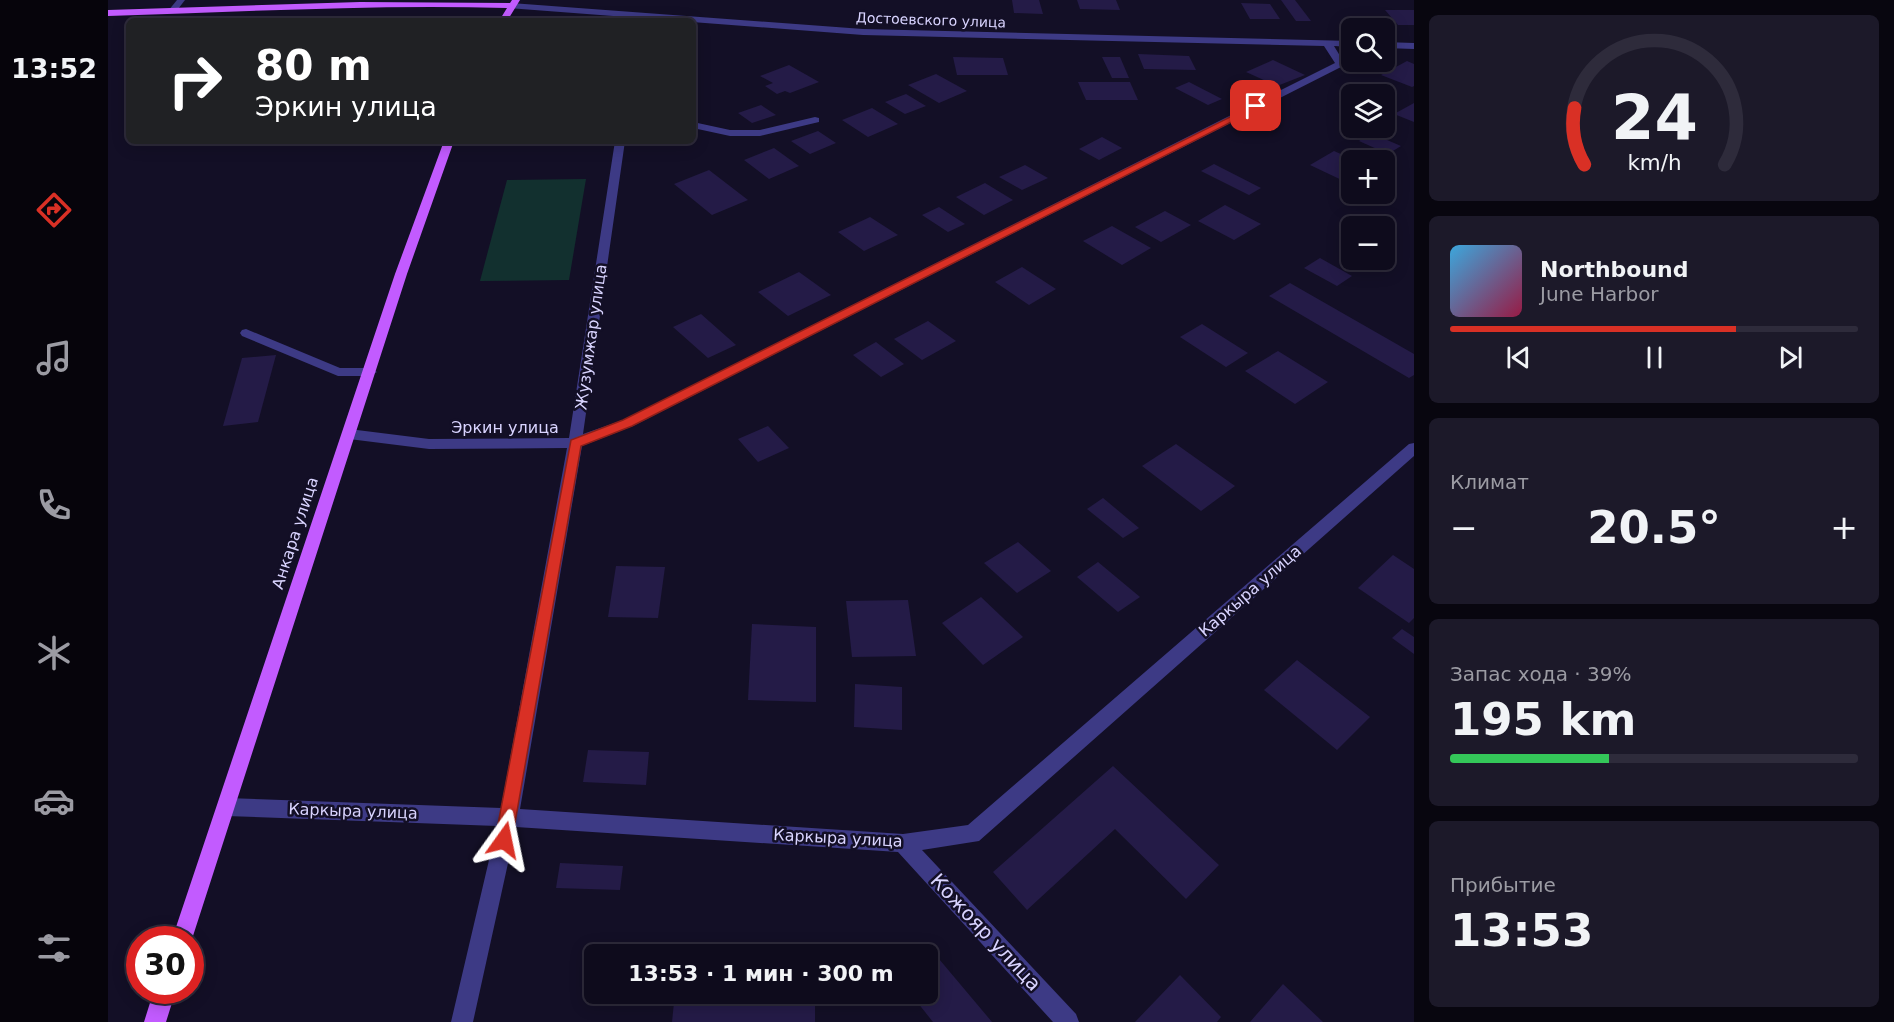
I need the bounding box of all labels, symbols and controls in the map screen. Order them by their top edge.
street label: Достоевского улица [856,9,1006,31]
map controls [1341,18,1395,270]
button: search [1341,18,1395,72]
text: 80 m [255,41,372,90]
icon: right [156,42,234,120]
text: 13:52 [11,53,97,84]
pin [1230,80,1281,131]
text: 24 [1611,81,1697,154]
button: layers [1341,84,1395,138]
icon: arrive [1239,89,1272,122]
text: Эркин улица [255,91,437,122]
button: + [1341,150,1395,204]
text: km/h [1627,151,1681,176]
icon: directions [33,189,75,231]
button: − [1341,216,1395,270]
text: Northbound [1540,257,1689,282]
street label: Жузумжар улица [571,263,611,411]
text: June Harbor [1540,282,1659,306]
icon: music [33,337,75,379]
icon: previous [1502,341,1535,374]
icon: pause [1638,341,1671,374]
icon: next [1774,341,1807,374]
street label: Эркин улица [451,418,559,437]
text: Климат [1450,470,1529,494]
street label: Анкара улица [268,475,322,591]
icon: phone [33,484,75,526]
text: 20.5° [1587,501,1721,554]
text: − [1450,508,1478,547]
text: + [1830,508,1858,547]
street label: Каркыра улица [1195,541,1305,641]
icon: climate [33,632,75,674]
text: Запас хода · 39% [1450,662,1631,686]
text: 195 km [1450,693,1636,746]
icon: car [33,780,75,822]
street label: Каркыра улица [288,799,418,823]
position arrow [472,808,536,872]
street label: Каркыра улица [773,825,903,851]
street label: Кожояр улица [926,869,1046,995]
text: Прибытие [1450,873,1556,897]
text: 13:53 [1450,904,1593,957]
speed limit sign: 30 [126,926,204,1004]
icon: filters [33,927,75,969]
text: 13:53 · 1 мин · 300 m [628,961,894,986]

